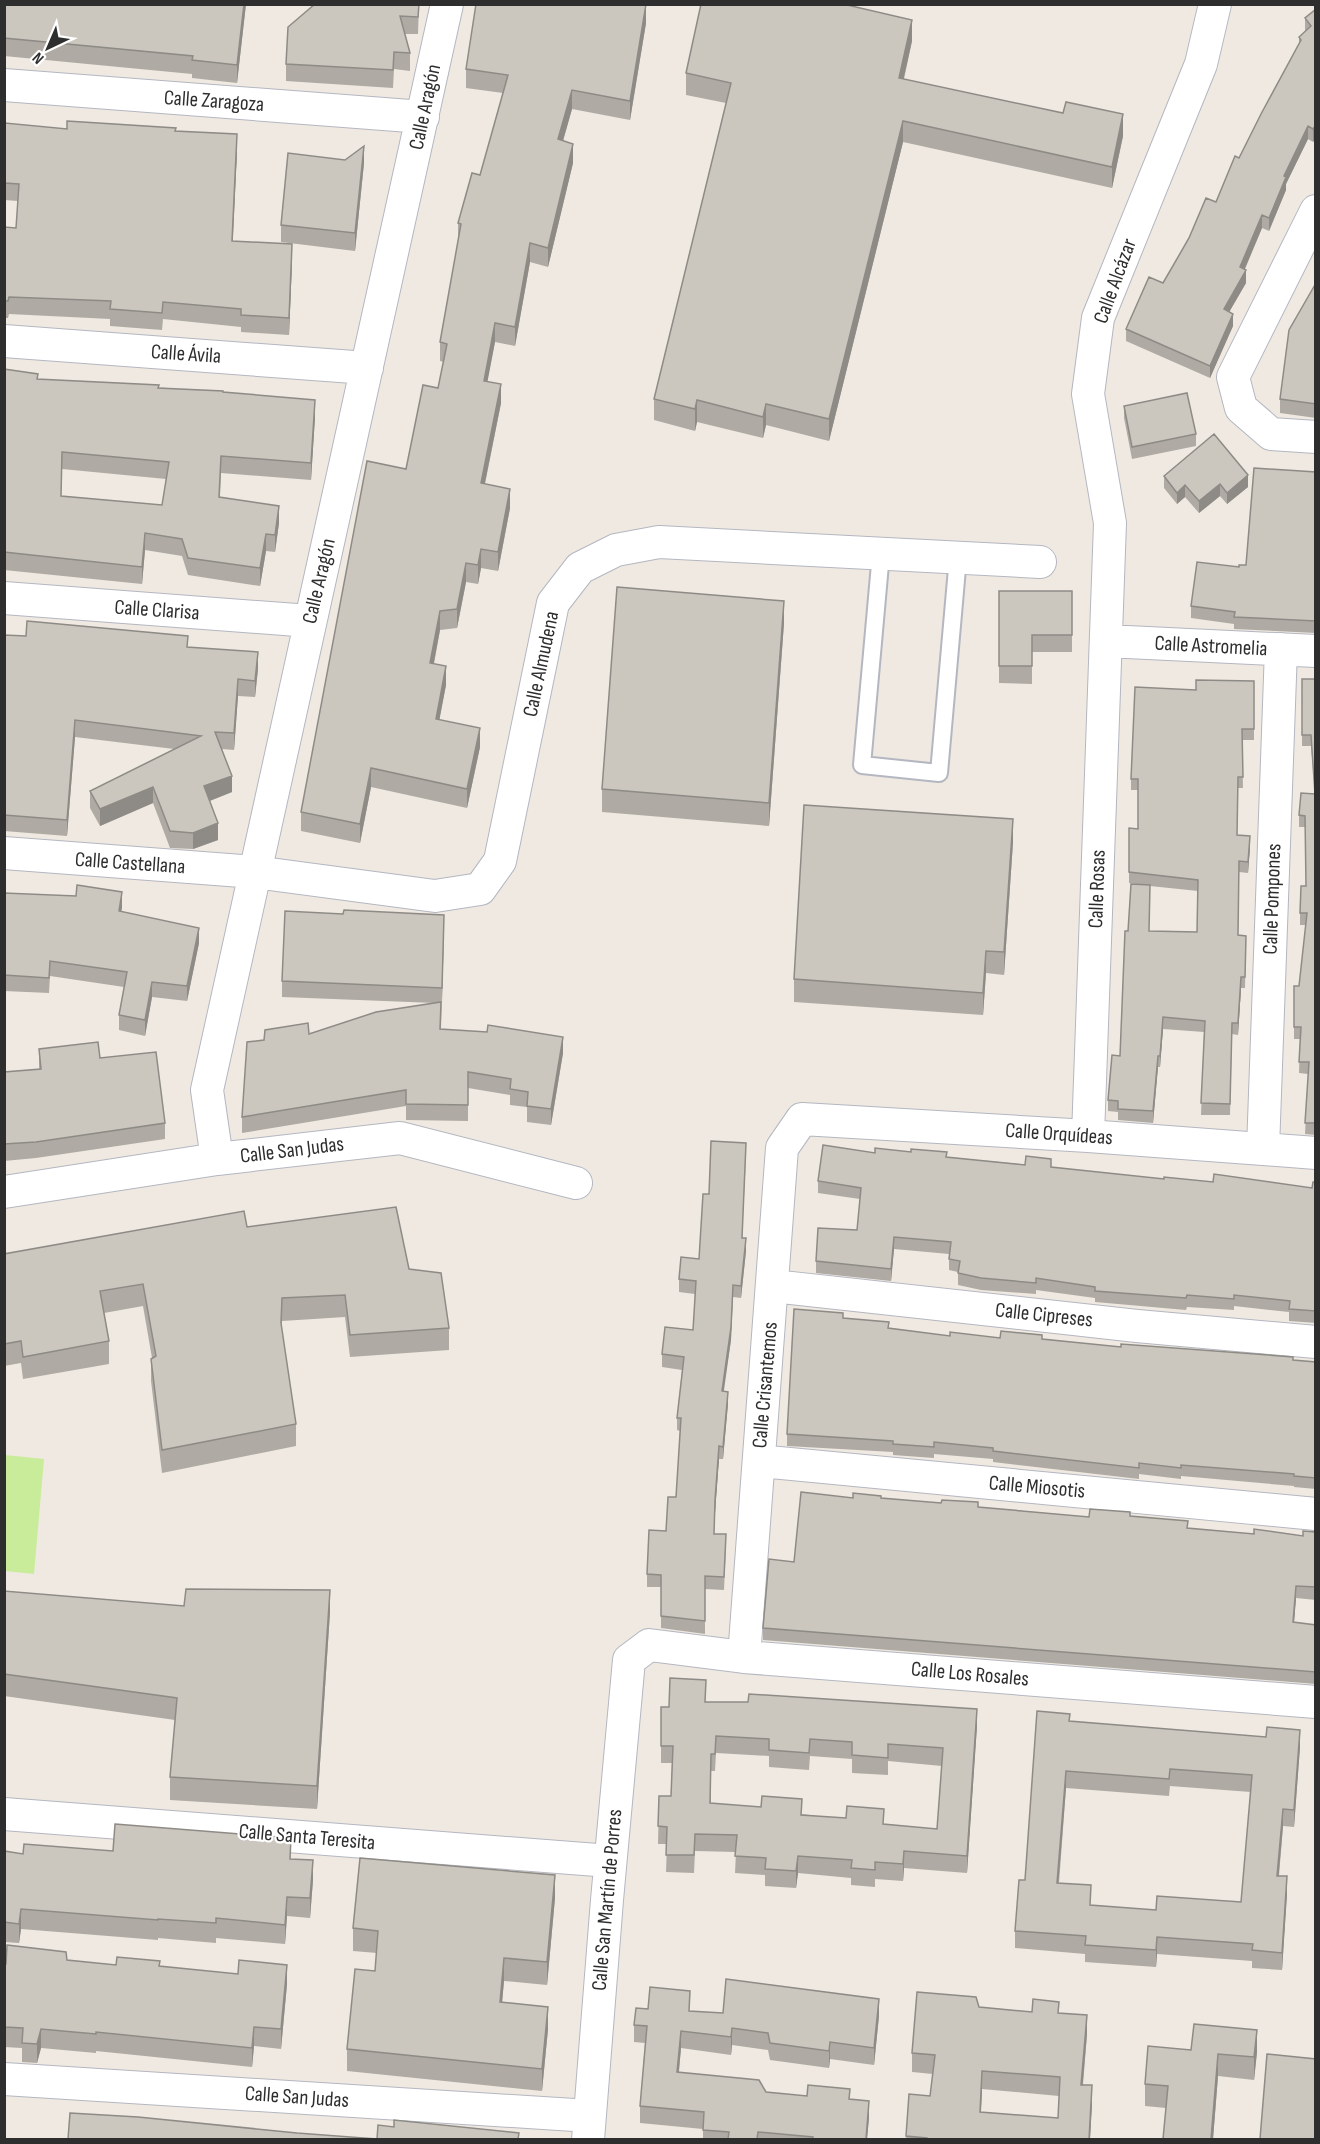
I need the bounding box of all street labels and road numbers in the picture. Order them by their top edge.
street label: Calle Aragón [404,62,446,152]
street label: Calle Zaragoza [163,85,265,117]
street label: Calle Alcázar [1088,235,1142,327]
street label: Calle Ávila [150,339,222,369]
street label: Calle Aragón [297,536,341,626]
street label: Calle Clarisa [114,595,200,625]
street label: Calle Almudena [518,609,564,719]
street label: Calle Astromelia [1154,631,1268,661]
street label: Calle Pompones [1258,843,1286,955]
street label: Calle Castellana [74,847,186,879]
street label: Calle Rosas [1083,849,1111,929]
street label: Calle Orquídeas [1004,1118,1114,1150]
street label: Calle San Judas [239,1131,345,1169]
street label: Calle Cipreses [994,1297,1094,1333]
street label: Calle Crisantemos [747,1321,783,1449]
street label: Calle Miosotis [988,1470,1086,1504]
street label: Calle Los Rosales [910,1656,1030,1692]
street label: Calle San Martín de Porres [587,1808,627,1992]
street label: Calle Santa Teresita [238,1819,376,1855]
street label: Calle San Judas [244,2081,350,2113]

